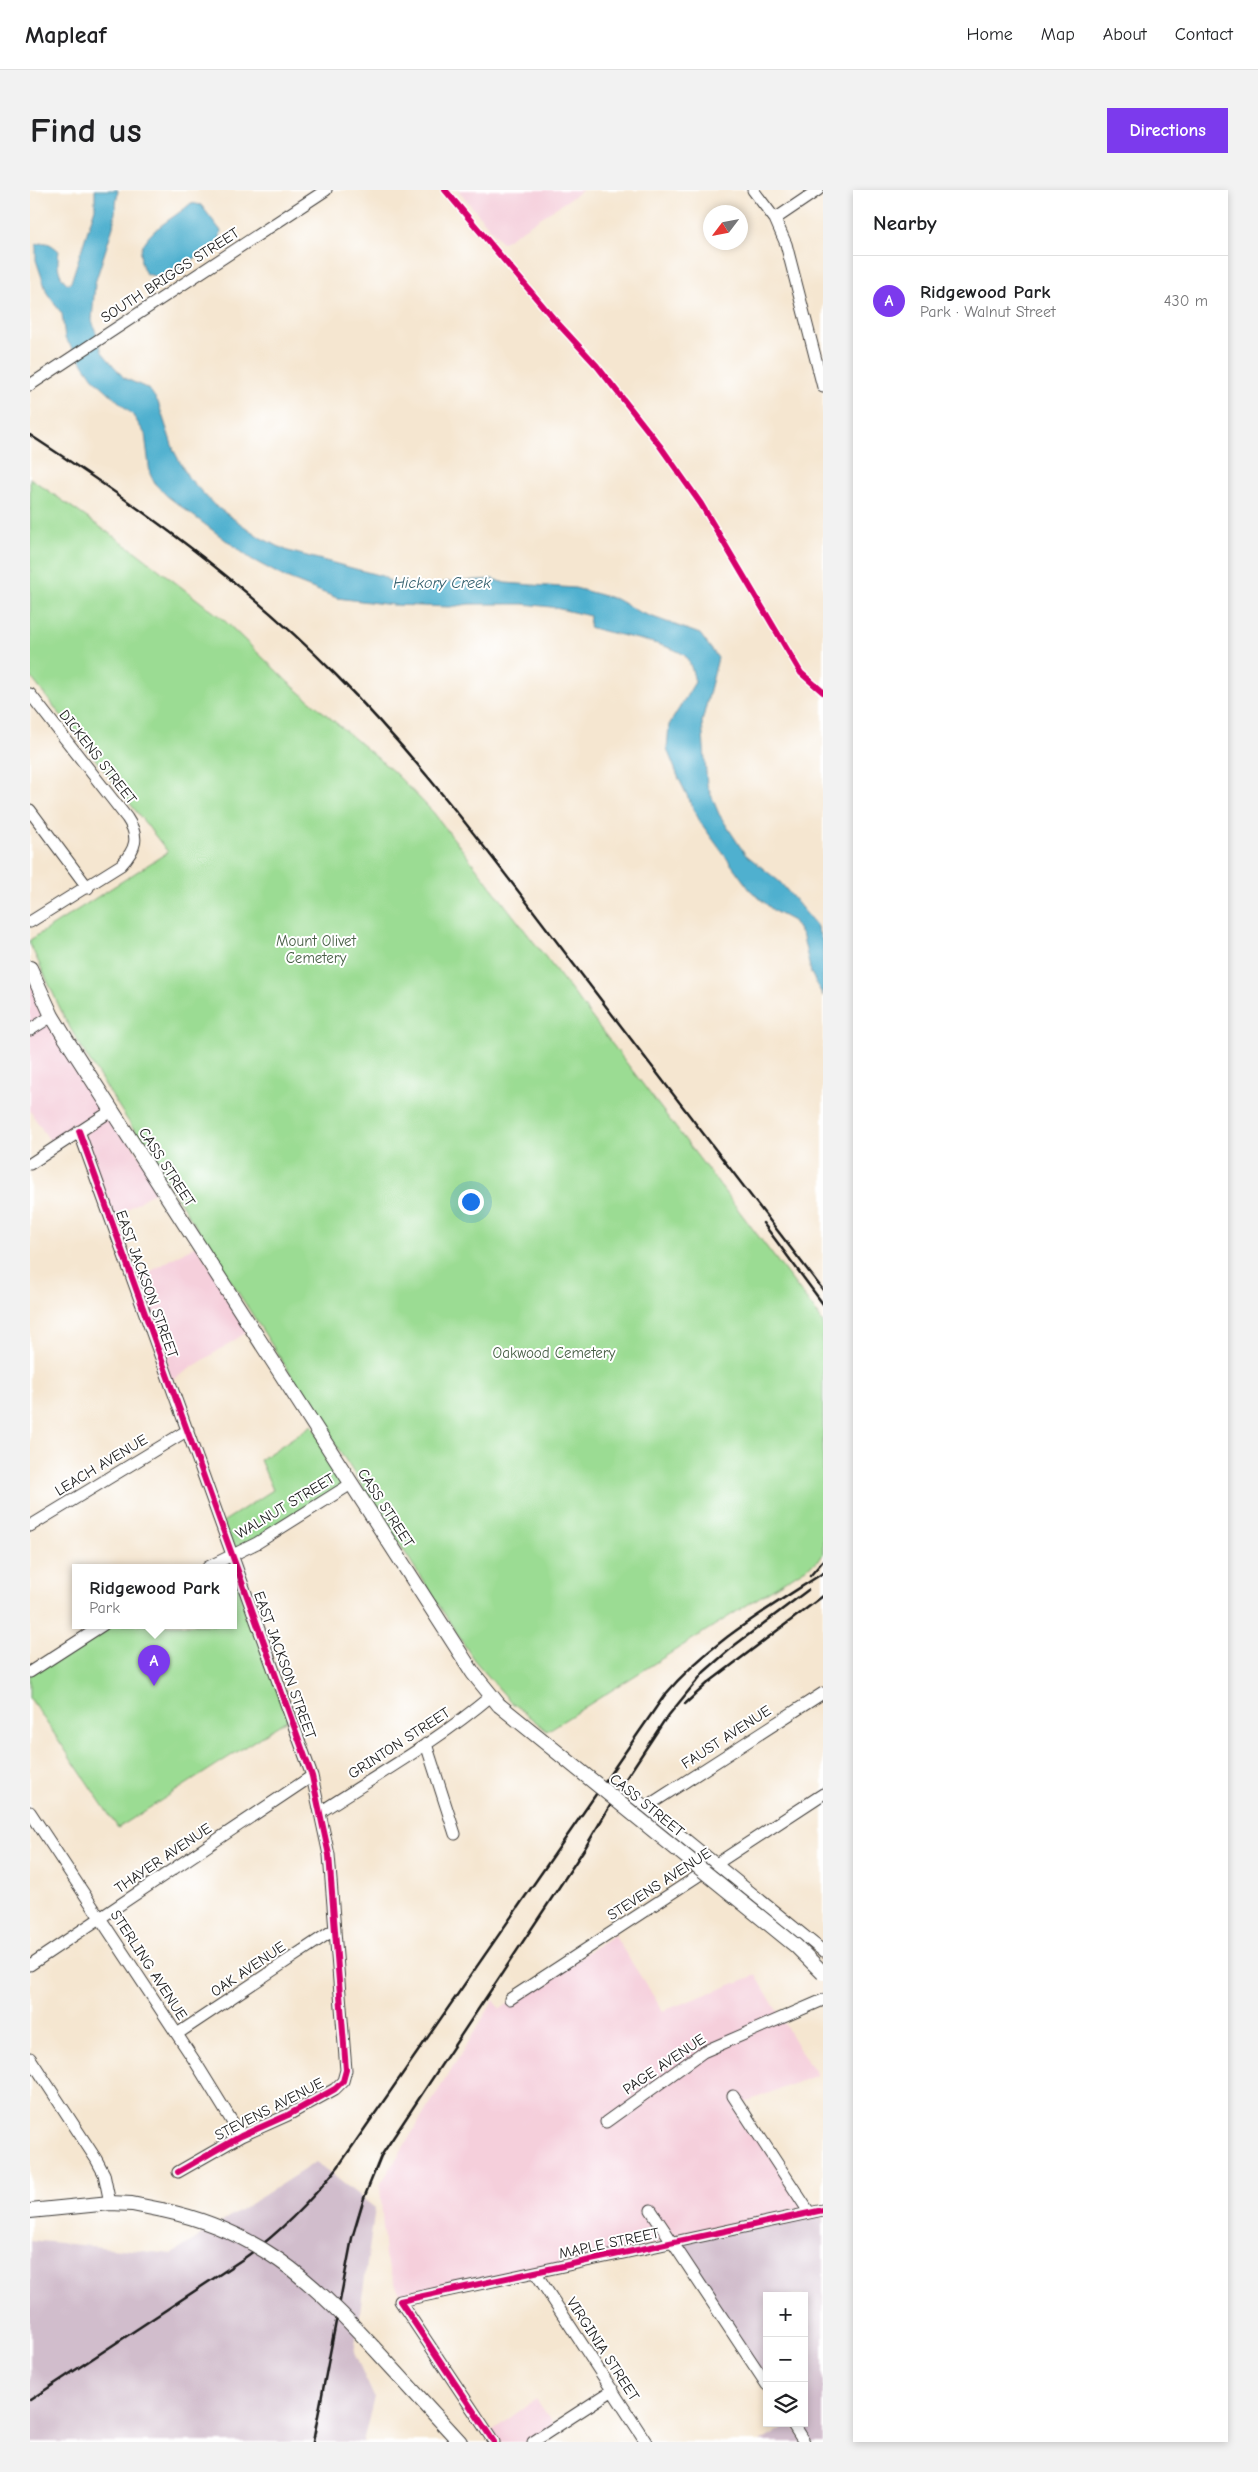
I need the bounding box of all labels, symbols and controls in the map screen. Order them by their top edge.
text: Mapleaf [25,21,106,49]
text: Home [966,24,1013,45]
text: Map [1041,24,1075,45]
text: About [1103,24,1147,45]
text: Contact [1175,24,1233,45]
button: Directions [1107,108,1228,153]
text: Find us [30,110,142,151]
north arrow [703,205,748,250]
text: Nearby [873,211,937,235]
street label: SOUTH BRIGGS STREET [97,223,243,327]
text: Ridgewood Park [920,281,1051,303]
text: A [885,292,893,310]
text: 430 m [1164,292,1208,310]
text: Park · Walnut Street [920,303,1056,321]
water label: Hickory Creek [393,574,491,592]
street label: DICKENS STREET [55,706,141,808]
park label: Mount Olivet Cemetery [276,932,357,967]
street label: CASS STREET [135,1124,199,1210]
your location [458,1189,484,1215]
street label: EAST JACKSON STREET [112,1208,182,1360]
park label: Oakwood Cemetery [493,1344,616,1362]
street label: LEACH AVENUE [51,1430,151,1500]
street label: CASS STREET [354,1465,418,1551]
street label: WALNUT STREET [232,1469,338,1543]
popup [72,1564,237,1629]
text: Ridgewood Park [89,1577,220,1599]
street label: EAST JACKSON STREET [250,1589,320,1741]
text: Park [89,1599,120,1617]
pin: A [138,1645,170,1686]
street label: FAUST AVENUE [678,1701,774,1773]
street label: GRINTON STREET [345,1703,453,1783]
street label: CASS STREET [606,1770,688,1841]
street label: THAYER AVENUE [111,1819,215,1897]
street label: STEVENS AVENUE [604,1844,714,1924]
street label: STERLING AVENUE [107,1907,191,2023]
street label: OAK AVENUE [207,1937,289,2001]
street label: PAGE AVENUE [619,2030,709,2098]
street label: STEVENS AVENUE [212,2074,326,2144]
street label: MAPLE STREET [557,2224,661,2262]
map controls [763,2292,808,2427]
button: + [763,2292,808,2337]
street label: VIRGINIA STREET [563,2294,643,2404]
button: − [763,2337,808,2382]
button: layers [763,2382,808,2427]

